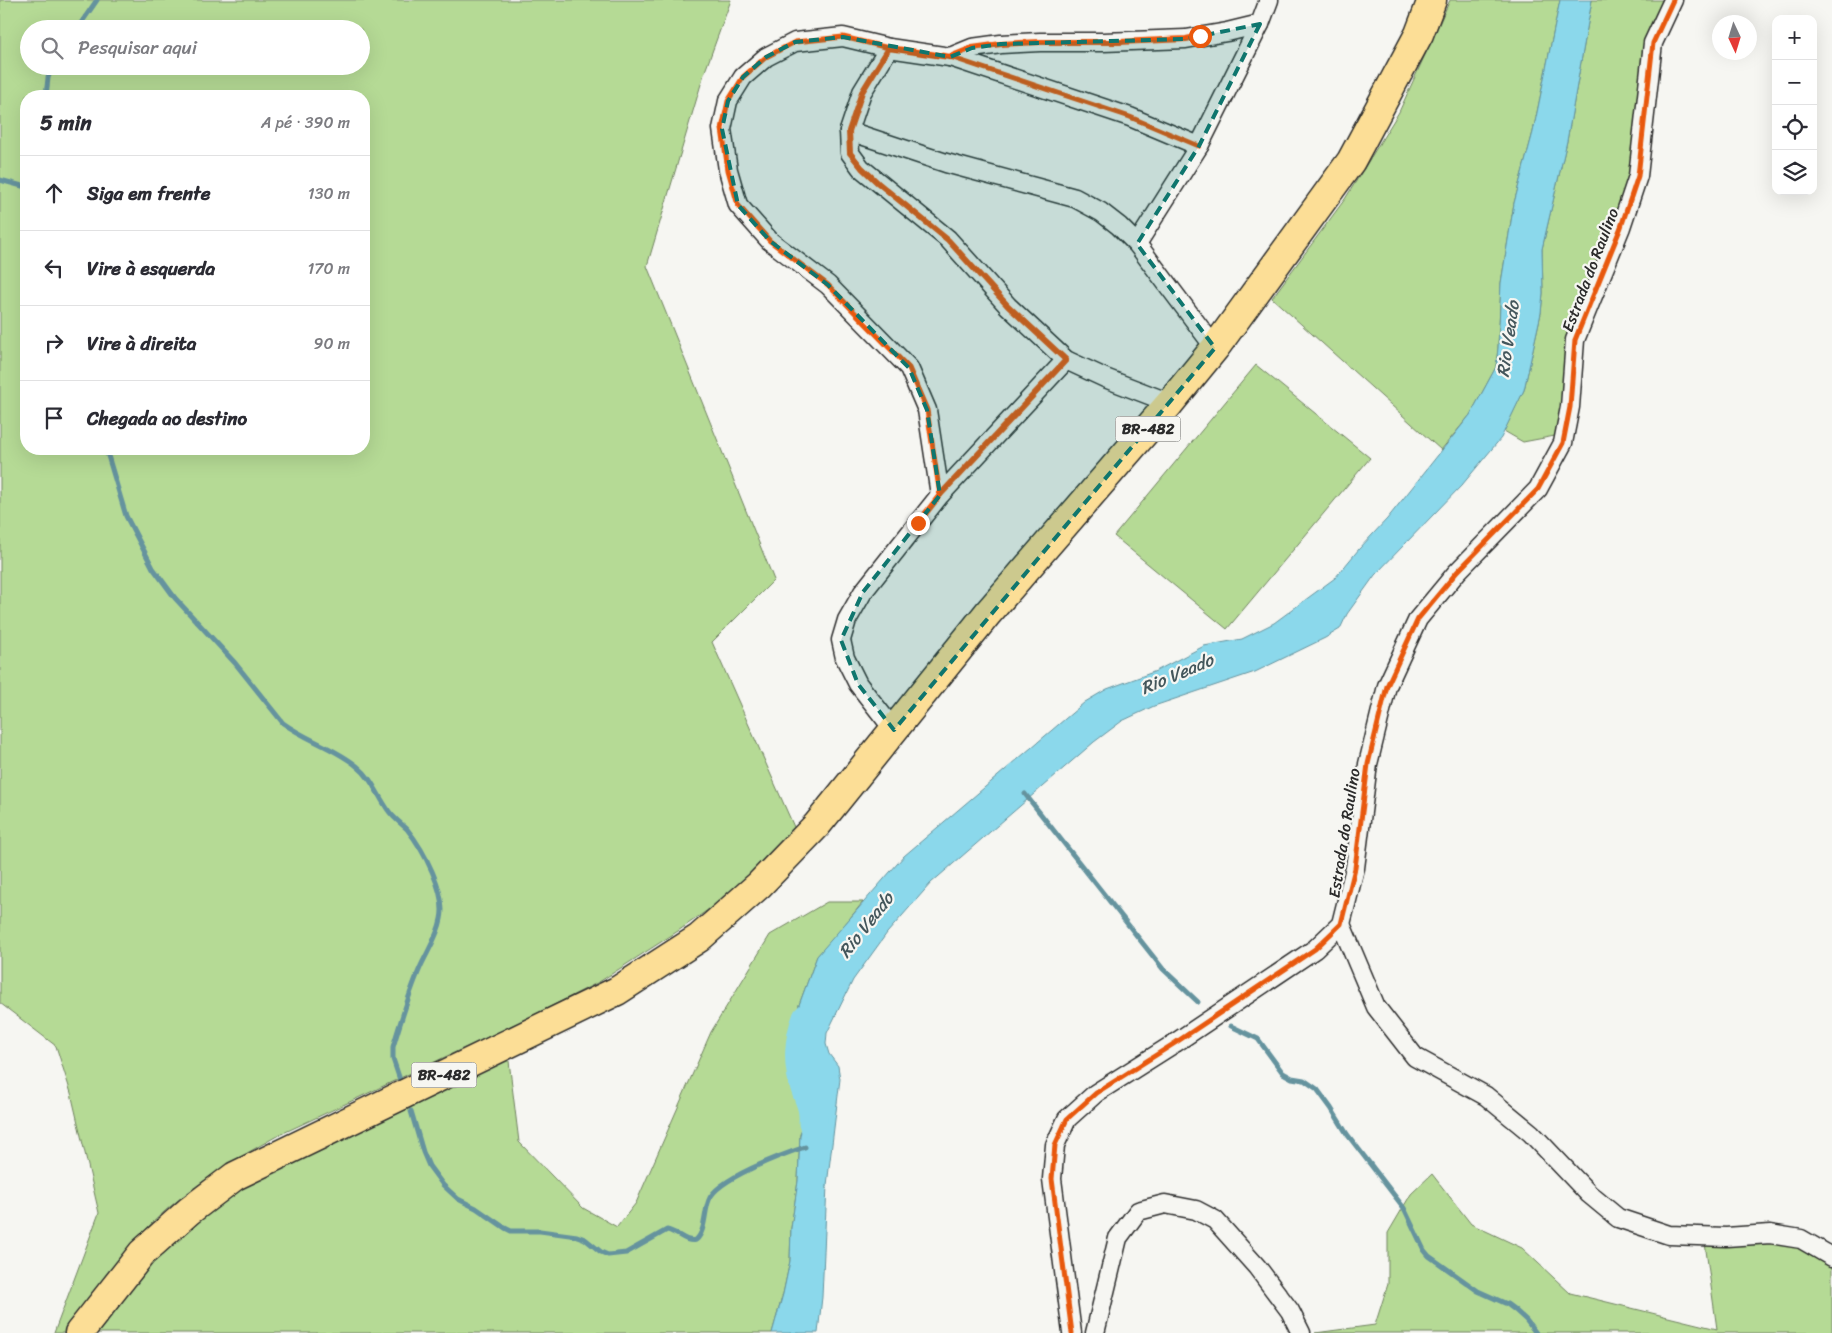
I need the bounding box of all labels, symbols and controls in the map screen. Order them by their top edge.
north arrow [1712,15,1757,60]
map controls [1772,15,1817,195]
button: + [1772,15,1817,60]
search box [20,20,370,75]
route start [1189,25,1212,48]
text: Pesquisar aqui [78,31,197,64]
icon: search [38,34,66,62]
button: − [1772,60,1817,105]
text: 5 min [40,104,92,142]
button: locate [1772,105,1817,150]
text: A pé · 390 m [261,108,350,137]
button: layers [1772,150,1817,195]
text: Siga em frente [87,177,210,210]
icon: ahead [40,179,68,207]
text: 130 m [308,179,350,208]
street label: Estrada do Raulino [1553,204,1627,336]
text: Vire à esquerda [87,252,215,285]
icon: left [40,254,68,282]
text: 170 m [307,254,350,283]
water label: Rio Veado [1487,297,1529,379]
text: Vire à direita [87,327,196,360]
icon: right [40,329,68,357]
text: 90 m [314,329,350,358]
text: Chegada ao destino [87,402,247,435]
icon: arrive [40,404,68,432]
road number: BR-482 [1116,416,1180,442]
route end [907,512,930,535]
water label: Rio Veado [1135,644,1220,704]
street label: Estrada do Raulino [1319,766,1369,900]
water label: Rio Veado [830,883,903,965]
road number: BR-482 [412,1062,476,1088]

